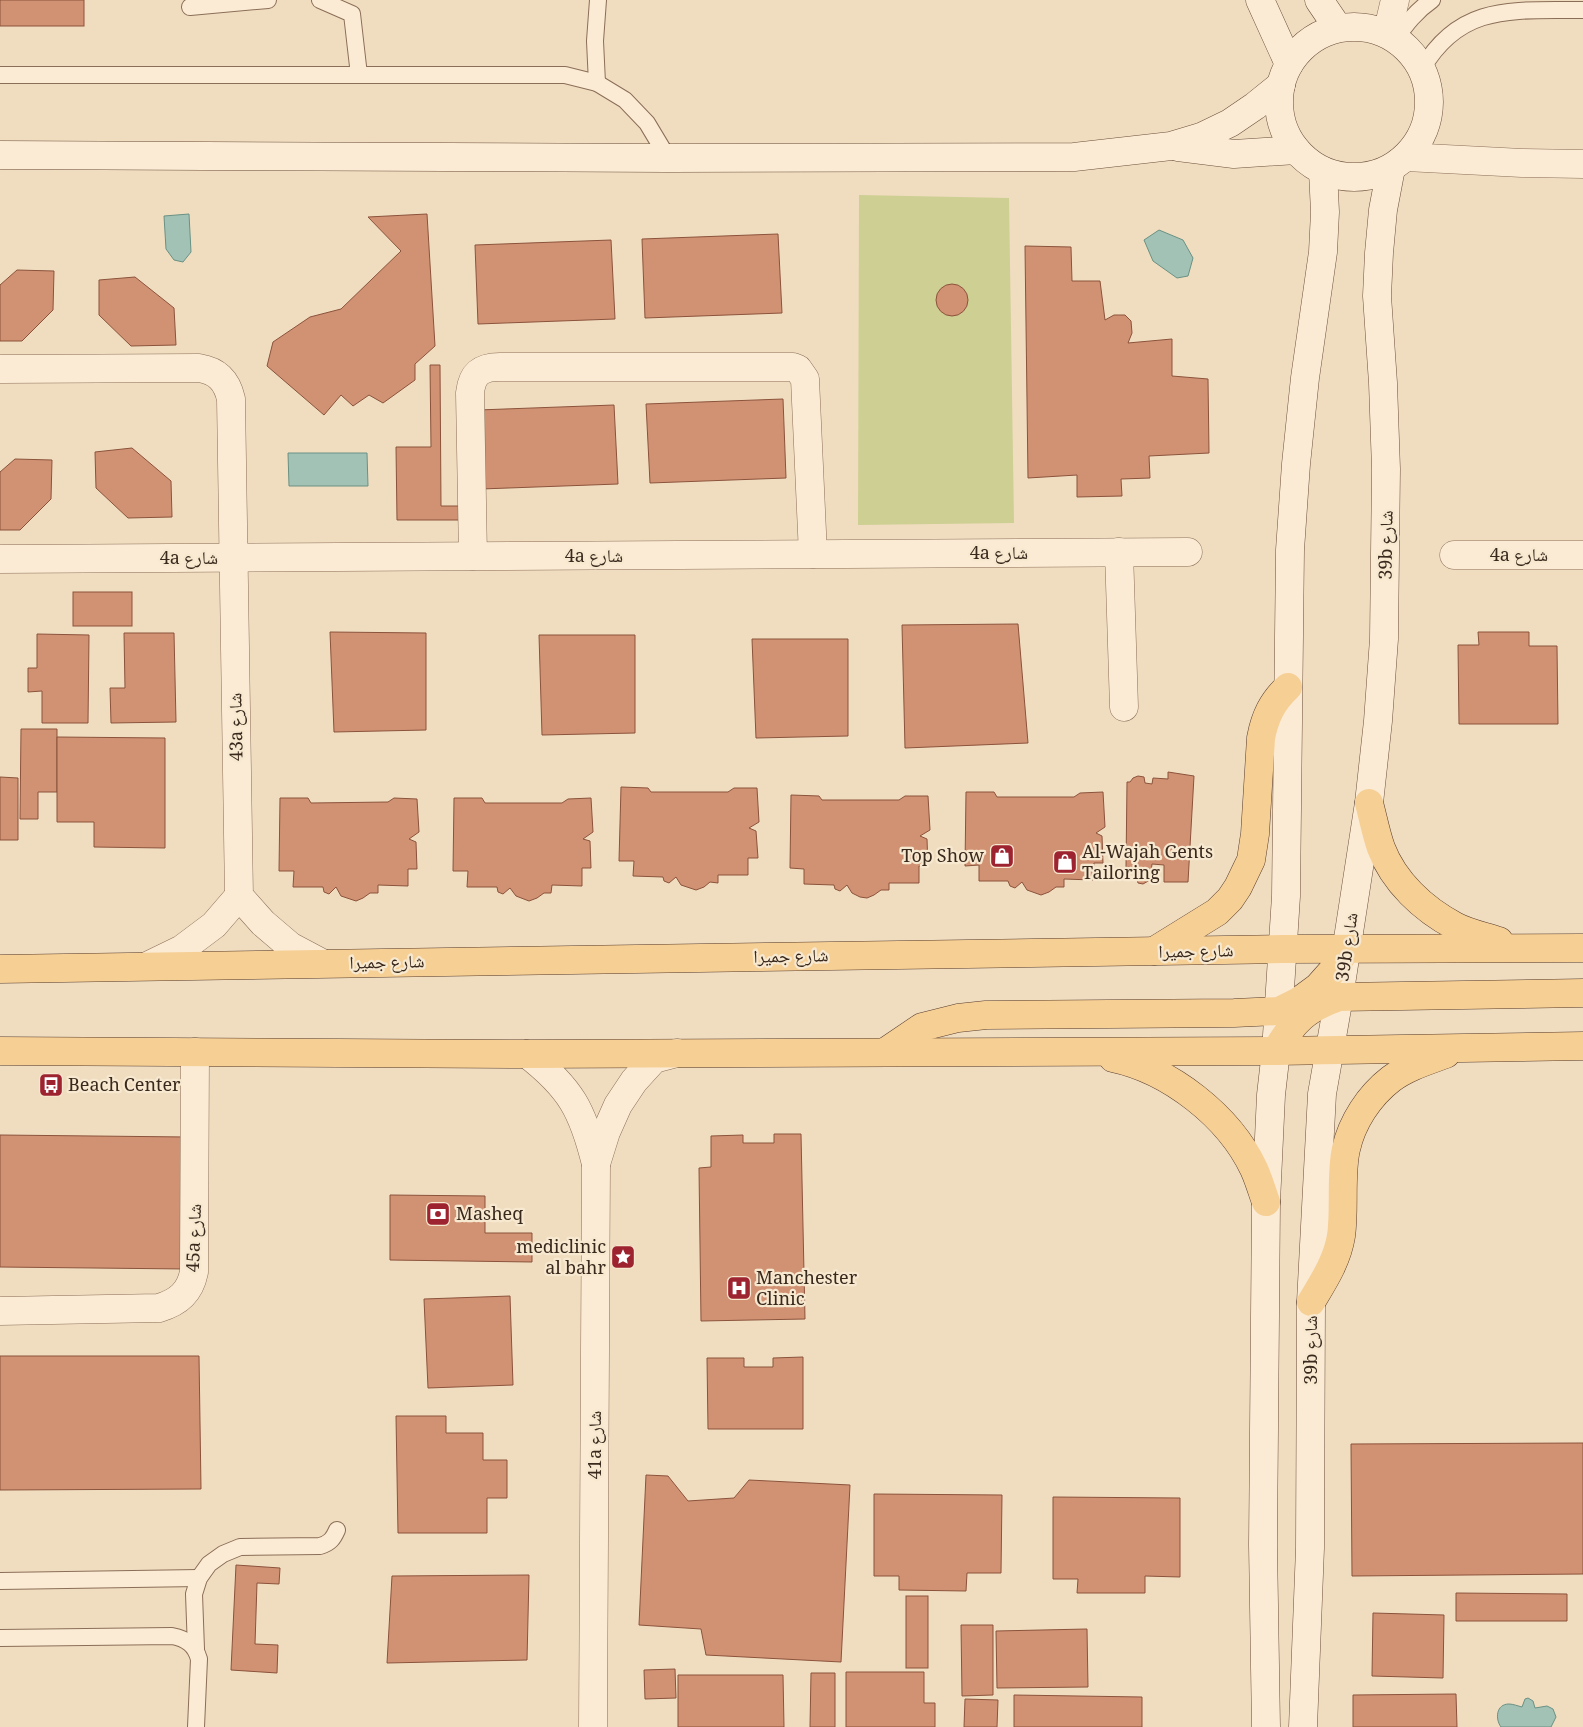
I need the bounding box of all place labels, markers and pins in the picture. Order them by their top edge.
place label: Al-Wajah Gents Tailoring [1082,839,1213,890]
place label: Top Show [901,843,984,873]
shop icon: Top Show [989,843,1015,869]
shop icon: Al-Wajah Gents Tailoring [1052,849,1078,875]
bus stop icon: Beach Center [38,1072,64,1098]
place label: Beach Center [68,1072,181,1102]
bank icon: Masheq [425,1201,451,1227]
place label: Masheq [456,1201,523,1231]
place label: mediclinic al bahr [516,1234,607,1285]
place icon: mediclinic al bahr [610,1244,636,1270]
place label: Manchester Clinic [756,1265,858,1316]
hospital icon: Manchester Clinic [726,1275,752,1301]

